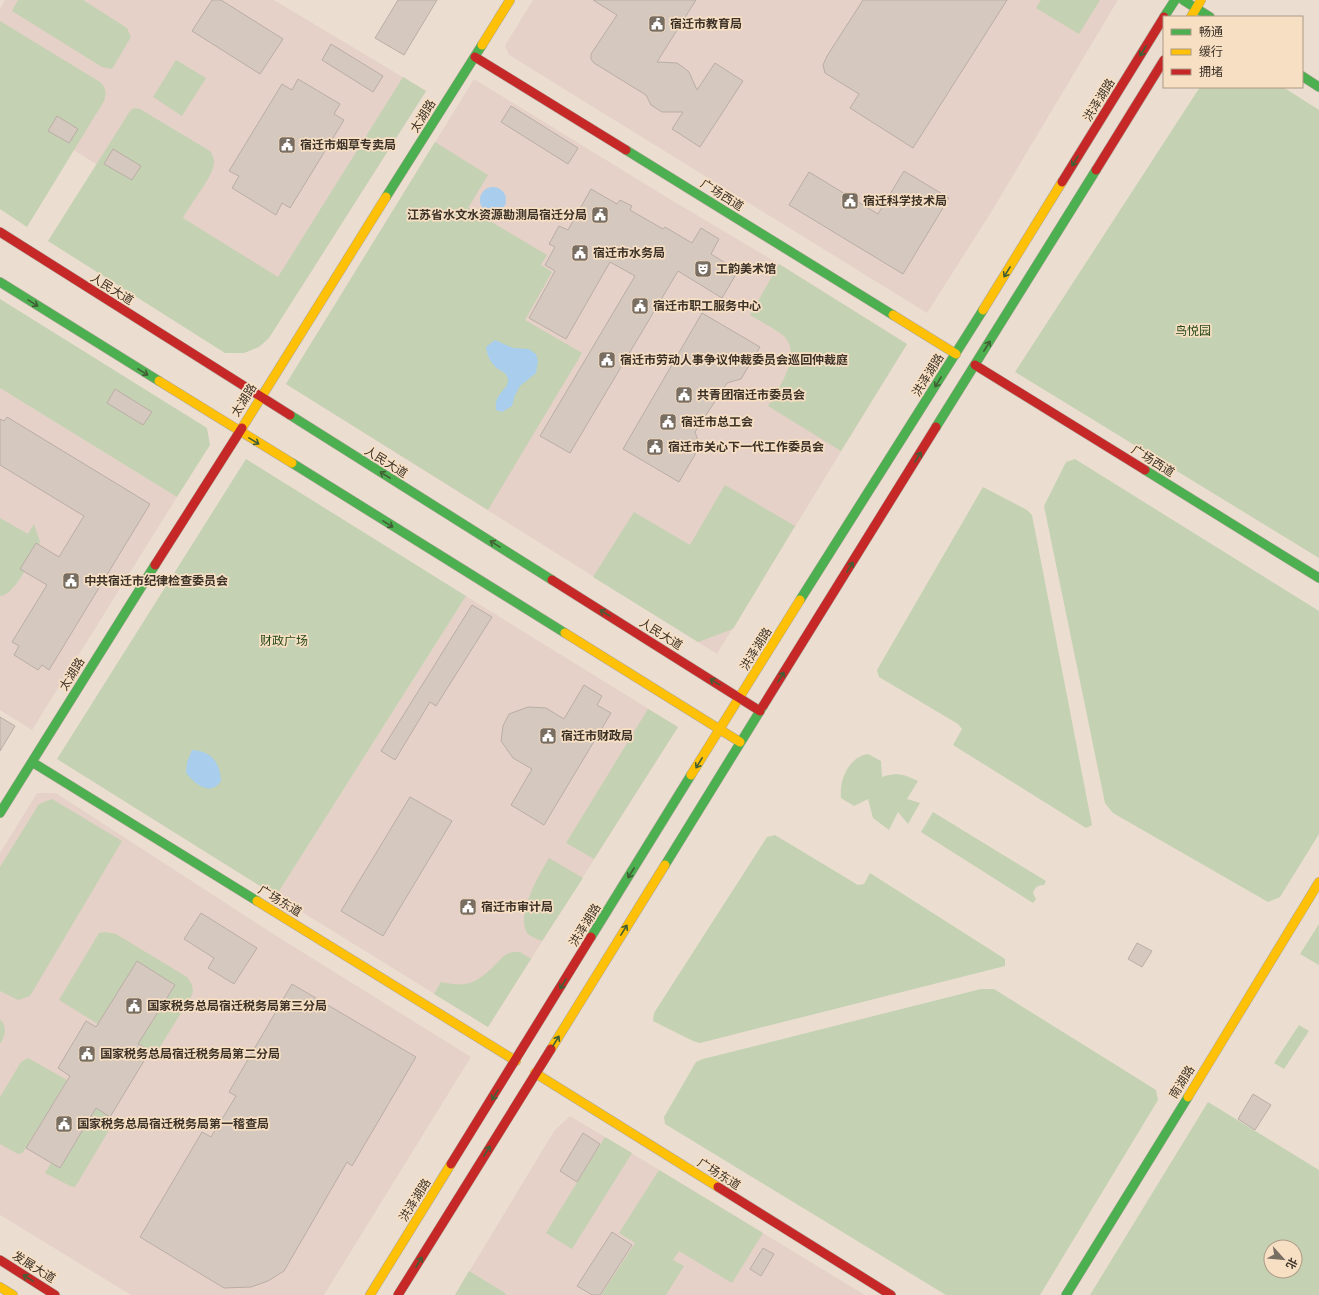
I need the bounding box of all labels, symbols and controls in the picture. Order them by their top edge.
public building icon: 宿迁市教育局 [647,14,667,34]
legend [1163,16,1303,88]
place label: 宿迁市教育局 [670,17,742,31]
text: 畅通 [1199,25,1223,39]
one-way arrow [1139,45,1147,57]
text: 缓行 [1199,45,1223,59]
text: 拥堵 [1199,65,1223,79]
street label: 洪泽湖路 [1080,76,1118,124]
street label: 太湖路 [408,97,438,135]
public building icon: 宿迁市烟草专卖局 [277,135,297,155]
place label: 宿迁市烟草专卖局 [300,138,396,152]
one-way arrow [1071,155,1079,166]
street label: 广场西道 [698,176,746,214]
public building icon: 宿迁科学技术局 [840,191,860,211]
place label: 宿迁科学技术局 [863,194,947,208]
public building icon: 江苏省水文水资源勘测局宿迁分局 [590,205,610,225]
place label: 江苏省水文水资源勘测局宿迁分局 [407,208,587,222]
public building icon: 宿迁市水务局 [570,243,590,263]
place label: 宿迁市水务局 [593,246,665,260]
theatre icon: 工韵美术馆 [693,259,713,279]
place label: 工韵美术馆 [716,262,776,276]
one-way arrow [1002,266,1010,278]
street label: 人民大道 [88,270,136,308]
public building icon: 宿迁市职工服务中心 [630,296,650,316]
one-way arrow [27,299,38,307]
place label: 宿迁市职工服务中心 [653,299,761,313]
park label: 鸟悦园 [1175,324,1211,338]
one-way arrow [983,341,991,352]
public building icon: 宿迁市劳动人事争议仲裁委员会巡回仲裁庭 [597,350,617,370]
street label: 洪泽湖路 [909,351,947,399]
place label: 宿迁市劳动人事争议仲裁委员会巡回仲裁庭 [620,353,848,367]
one-way arrow [137,368,148,376]
one-way arrow [934,376,942,387]
street label: 太湖路 [229,381,259,419]
public building icon: 共青团宿迁市委员会 [674,385,694,405]
place label: 共青团宿迁市委员会 [697,388,805,402]
public building icon: 宿迁市总工会 [658,412,678,432]
place label: 宿迁市总工会 [681,415,753,429]
one-way arrow [248,437,259,445]
public building icon: 宿迁市关心下一代工作委员会 [645,437,665,457]
place label: 宿迁市关心下一代工作委员会 [668,440,824,454]
street label: 广场西道 [1129,442,1177,480]
street label: 人民大道 [362,443,410,481]
one-way arrow [915,451,923,463]
one-way arrow [379,471,391,479]
one-way arrow [382,520,393,528]
one-way arrow [489,540,501,548]
one-way arrow [846,561,854,573]
public building icon: 中共宿迁市纪律检查委员会 [61,571,81,591]
place label: 中共宿迁市纪律检查委员会 [84,574,228,588]
one-way arrow [599,609,611,617]
street label: 人民大道 [637,615,685,653]
street label: 洪泽湖路 [737,625,775,673]
park label: 财政广场 [260,634,308,648]
street label: 太湖路 [57,655,87,693]
one-way arrow [776,672,785,683]
one-way arrow [709,678,721,686]
public building icon: 宿迁市财政局 [538,726,558,746]
place label: 宿迁市财政局 [561,729,633,743]
one-way arrow [695,757,703,769]
one-way arrow [627,868,635,879]
street label: 广场东道 [256,883,304,919]
public building icon: 宿迁市审计局 [458,897,478,917]
place label: 宿迁市审计局 [481,900,553,914]
street label: 洪泽湖路 [566,901,604,949]
one-way arrow [620,925,628,936]
one-way arrow [559,978,567,989]
public building icon: 国家税务总局宿迁税务局第三分局 [124,996,144,1016]
place label: 国家税务总局宿迁税务局第三分局 [147,999,327,1013]
one-way arrow [552,1035,560,1047]
public building icon: 国家税务总局宿迁税务局第二分局 [77,1044,97,1064]
place label: 国家税务总局宿迁税务局第二分局 [100,1047,280,1061]
street label: 南湖路 [1167,1063,1197,1101]
one-way arrow [490,1089,498,1101]
public building icon: 国家税务总局宿迁税务局第一稽查局 [54,1114,74,1134]
place label: 国家税务总局宿迁税务局第一稽查局 [77,1117,269,1131]
one-way arrow [483,1146,491,1157]
street label: 广场东道 [695,1155,743,1193]
street label: 洪泽湖路 [396,1176,434,1224]
north arrow [1263,1239,1303,1279]
street label: 发展大道 [10,1248,58,1286]
one-way arrow [415,1256,423,1268]
text: 北 [1284,1256,1300,1271]
one-way arrow [22,1273,34,1281]

